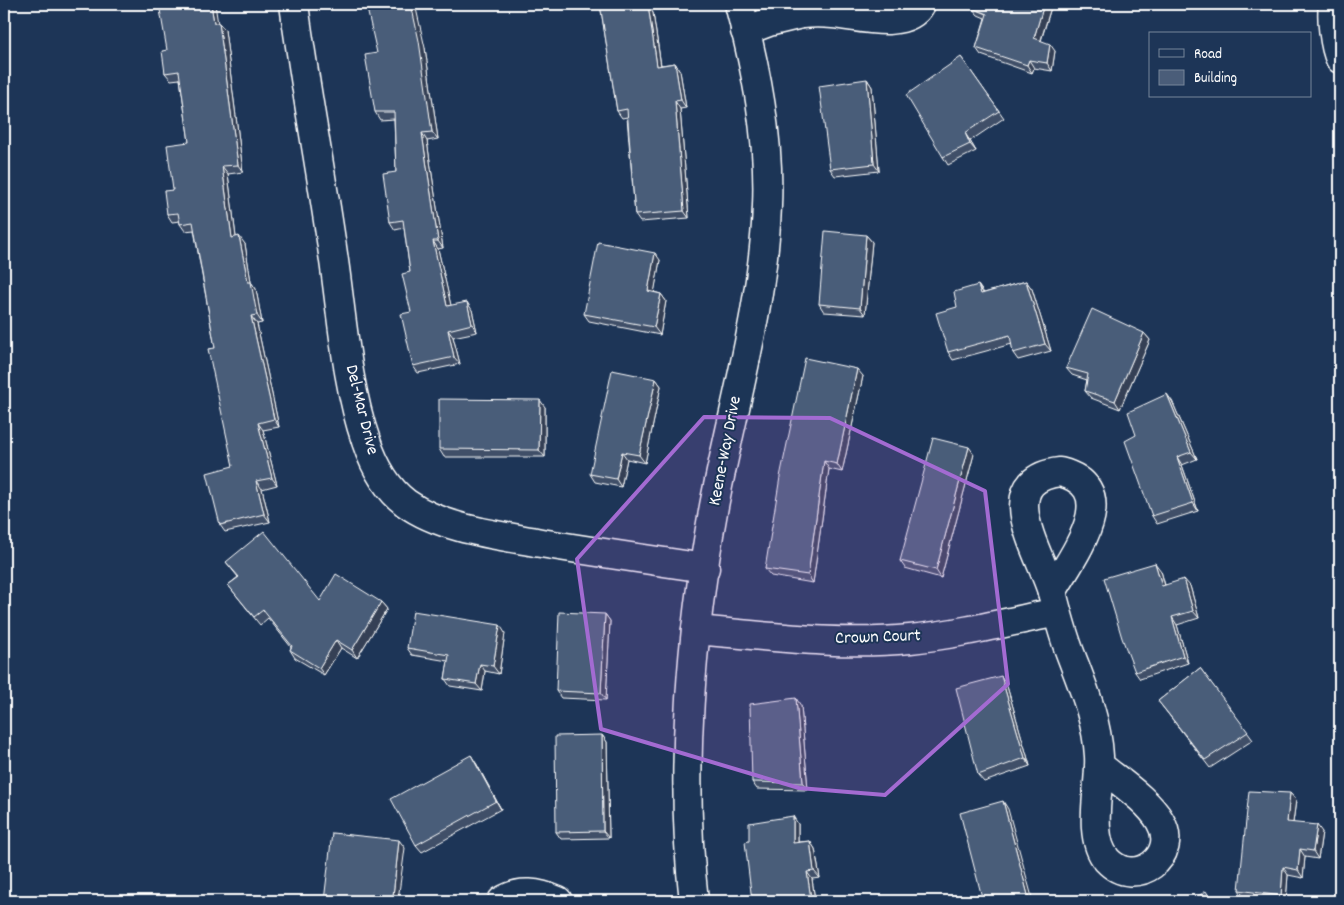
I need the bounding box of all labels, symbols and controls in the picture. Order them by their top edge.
legend [1149,32,1312,98]
text: Road [1194,44,1222,66]
text: Building [1194,68,1237,90]
street label: Del-Mar Drive [338,362,384,458]
street label: Keene-Way Drive [703,394,749,508]
street label: Crown Court [835,624,922,652]

